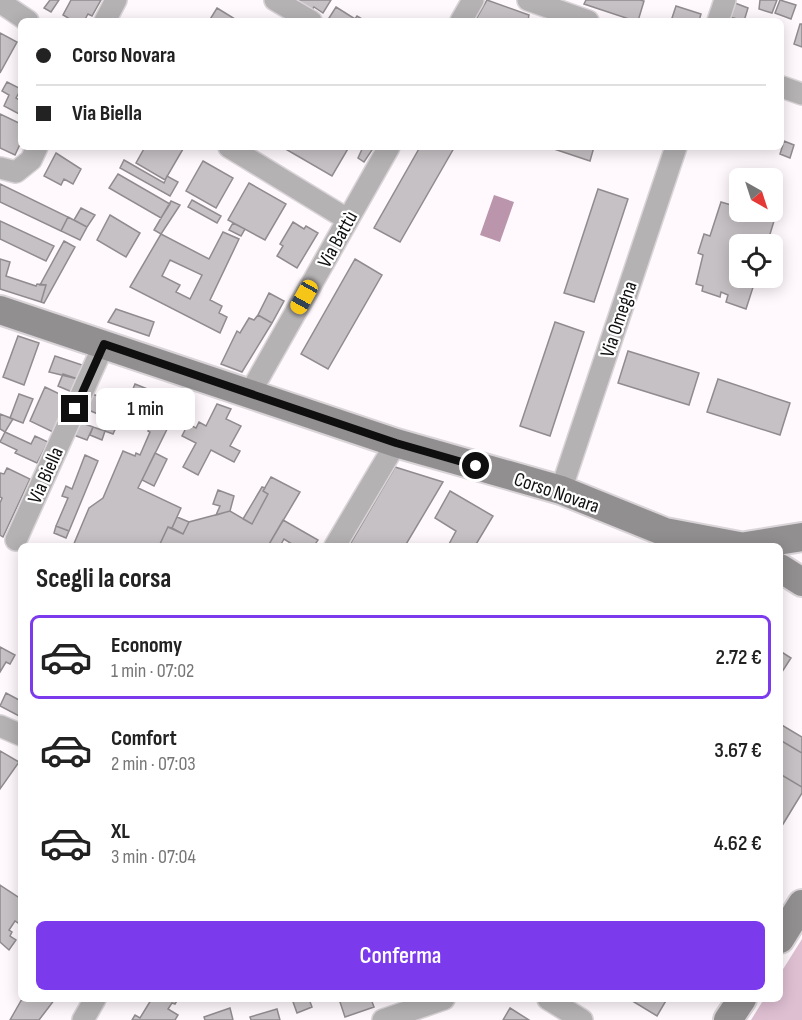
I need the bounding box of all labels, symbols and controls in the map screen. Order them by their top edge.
text: Corso Novara [72,42,175,69]
text: Via Biella [72,100,142,127]
north arrow [729,168,783,222]
map controls [729,168,783,288]
street label: Via Battù [313,207,363,272]
button: locate [729,234,783,288]
car [287,277,321,317]
street label: Via Omegna [595,278,643,360]
callout: 1 min [96,388,195,430]
route end [61,395,88,422]
text: 1 min [127,397,164,421]
street label: Via Biella [23,443,69,507]
route start [462,452,489,479]
street label: Corso Novara [511,467,602,519]
text: Scegli la corsa [36,563,171,595]
icon: car [39,630,93,684]
text: Economy [111,632,182,659]
text: 2.72 € [716,644,762,671]
text: 1 min · 07:02 [111,659,194,683]
icon: car [39,723,93,777]
text: Comfort [111,725,177,752]
text: 3.67 € [714,737,762,764]
text: 2 min · 07:03 [111,752,196,776]
icon: car [39,816,93,870]
text: XL [111,818,130,845]
text: 4.62 € [714,830,762,857]
text: 3 min · 07:04 [111,845,196,869]
button: Conferma [36,921,765,990]

